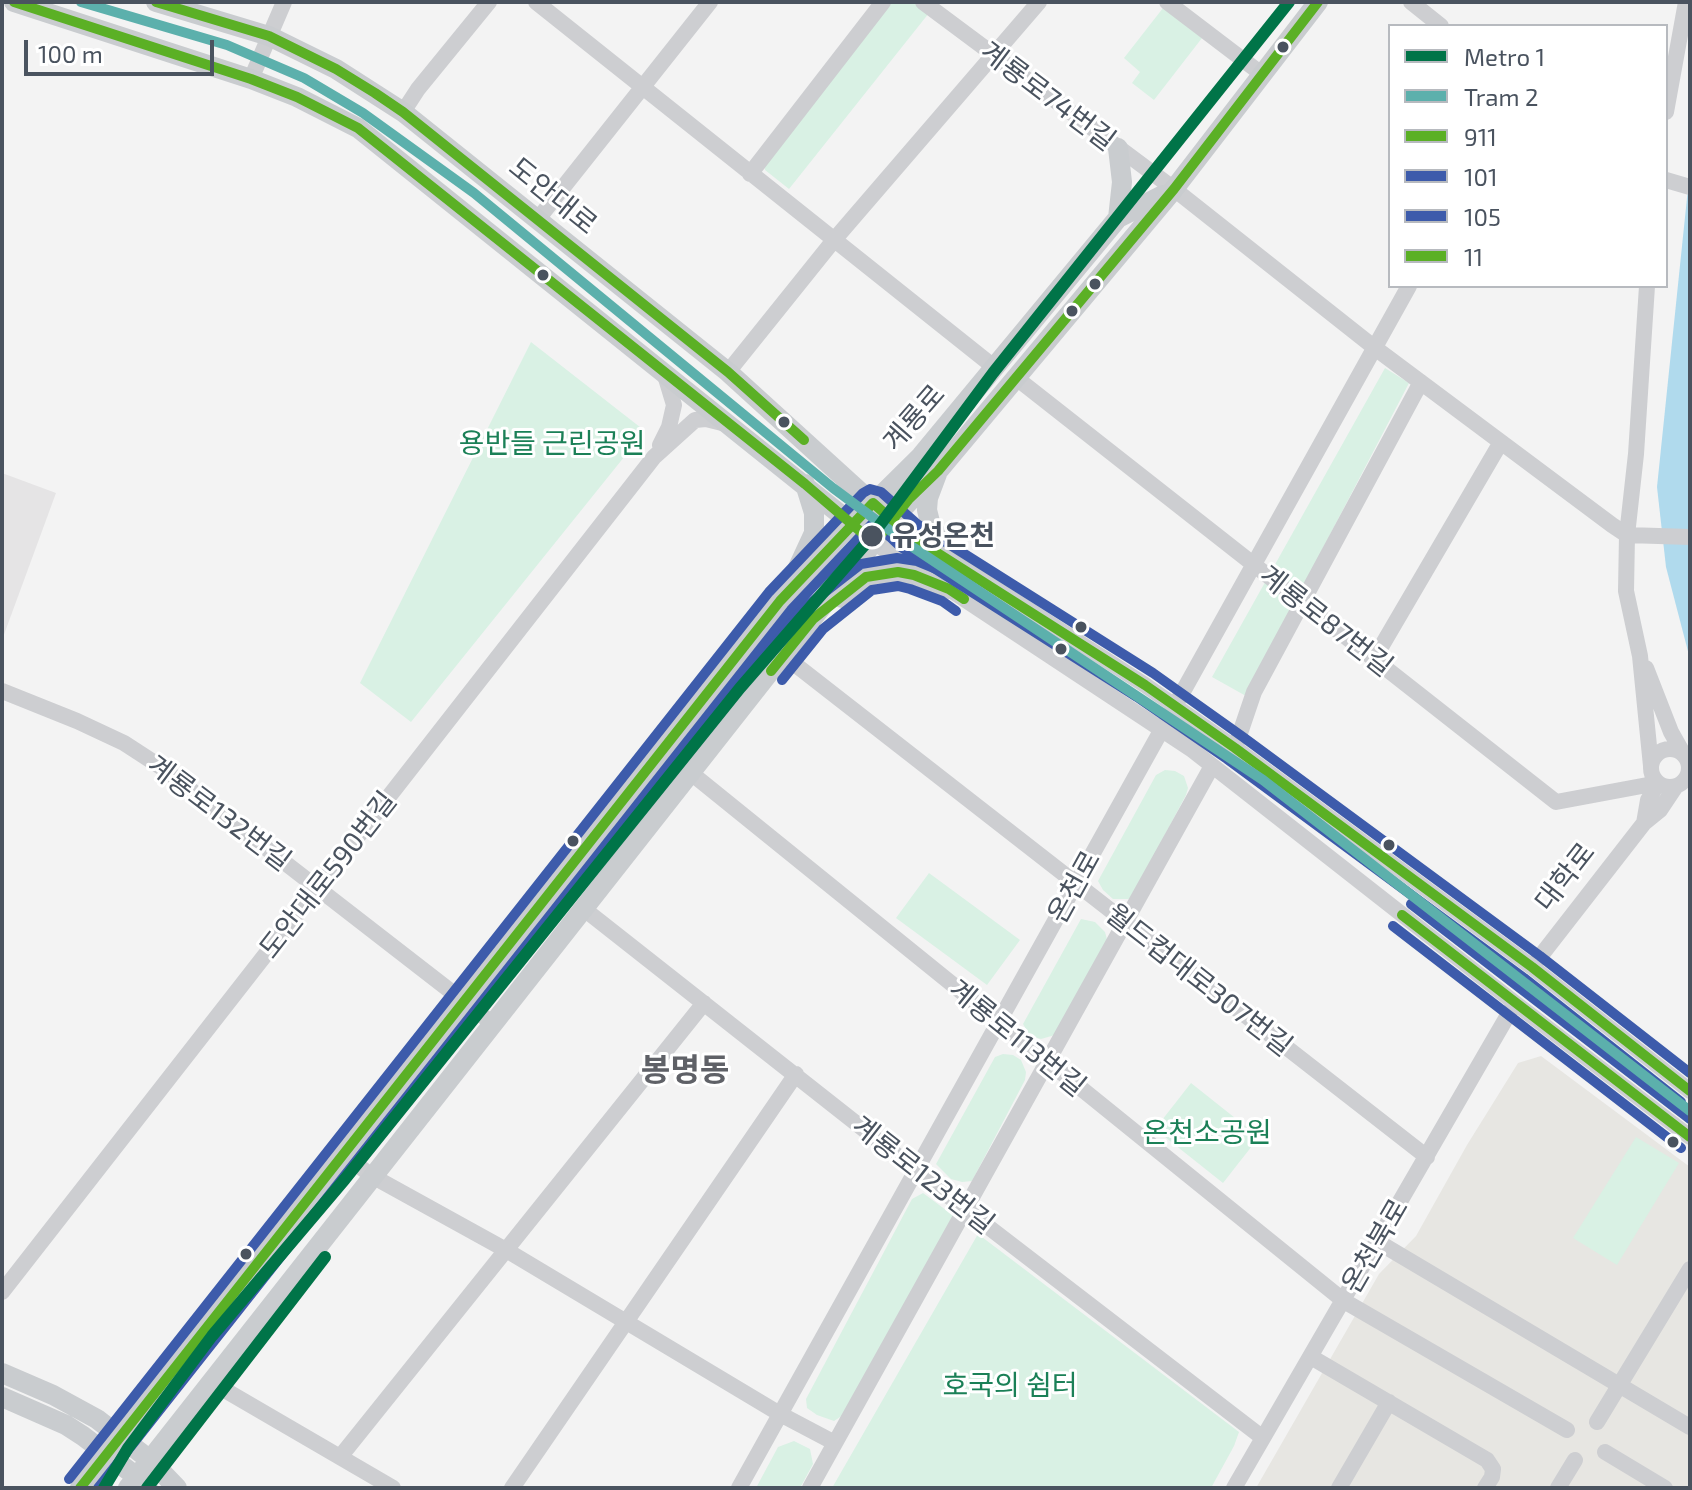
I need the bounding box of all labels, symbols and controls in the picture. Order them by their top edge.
scale bar [28,24,218,74]
legend [1388,24,1668,288]
street label: 계룡로74번길 [974,34,1122,158]
text: 100 m [38,39,103,68]
unlabelled marker [1275,39,1291,55]
text: Metro 1 [1464,42,1545,71]
text: Tram 2 [1464,82,1538,111]
text: 911 [1464,122,1497,151]
street label: 도안대로 [502,151,604,241]
text: 101 [1464,162,1498,191]
text: 105 [1464,202,1501,231]
text: 11 [1464,242,1483,271]
unlabelled marker [535,267,551,283]
unlabelled marker [1087,276,1103,292]
unlabelled marker [1064,303,1080,319]
street label: 계룡로 [876,378,952,458]
unlabelled marker [776,414,792,430]
park label: 용반들 근린공원 [459,427,645,461]
place label: 유성온천 [892,519,995,553]
marker: 유성온천 [859,523,885,549]
street label: 계룡로87번길 [1253,558,1399,684]
unlabelled marker [1073,619,1089,635]
unlabelled marker [1053,641,1069,657]
street label: 계룡로132번길 [141,748,297,878]
street label: 도안대로590번길 [252,785,404,965]
unlabelled marker [565,833,581,849]
street label: 대학로 [1528,836,1602,918]
unlabelled marker [1381,837,1397,853]
street label: 온천로 [1041,845,1107,929]
street label: 월드컵대로307번길 [1099,897,1299,1063]
street label: 계룡로113번길 [942,973,1092,1103]
district label: 봉명동 [641,1051,729,1089]
street label: 계룡로123번길 [845,1109,1001,1241]
park label: 온천소공원 [1143,1116,1271,1150]
unlabelled marker [1665,1134,1681,1150]
street label: 온천북로 [1335,1193,1415,1299]
unlabelled marker [238,1246,254,1262]
park label: 호국의 쉼터 [942,1369,1078,1403]

